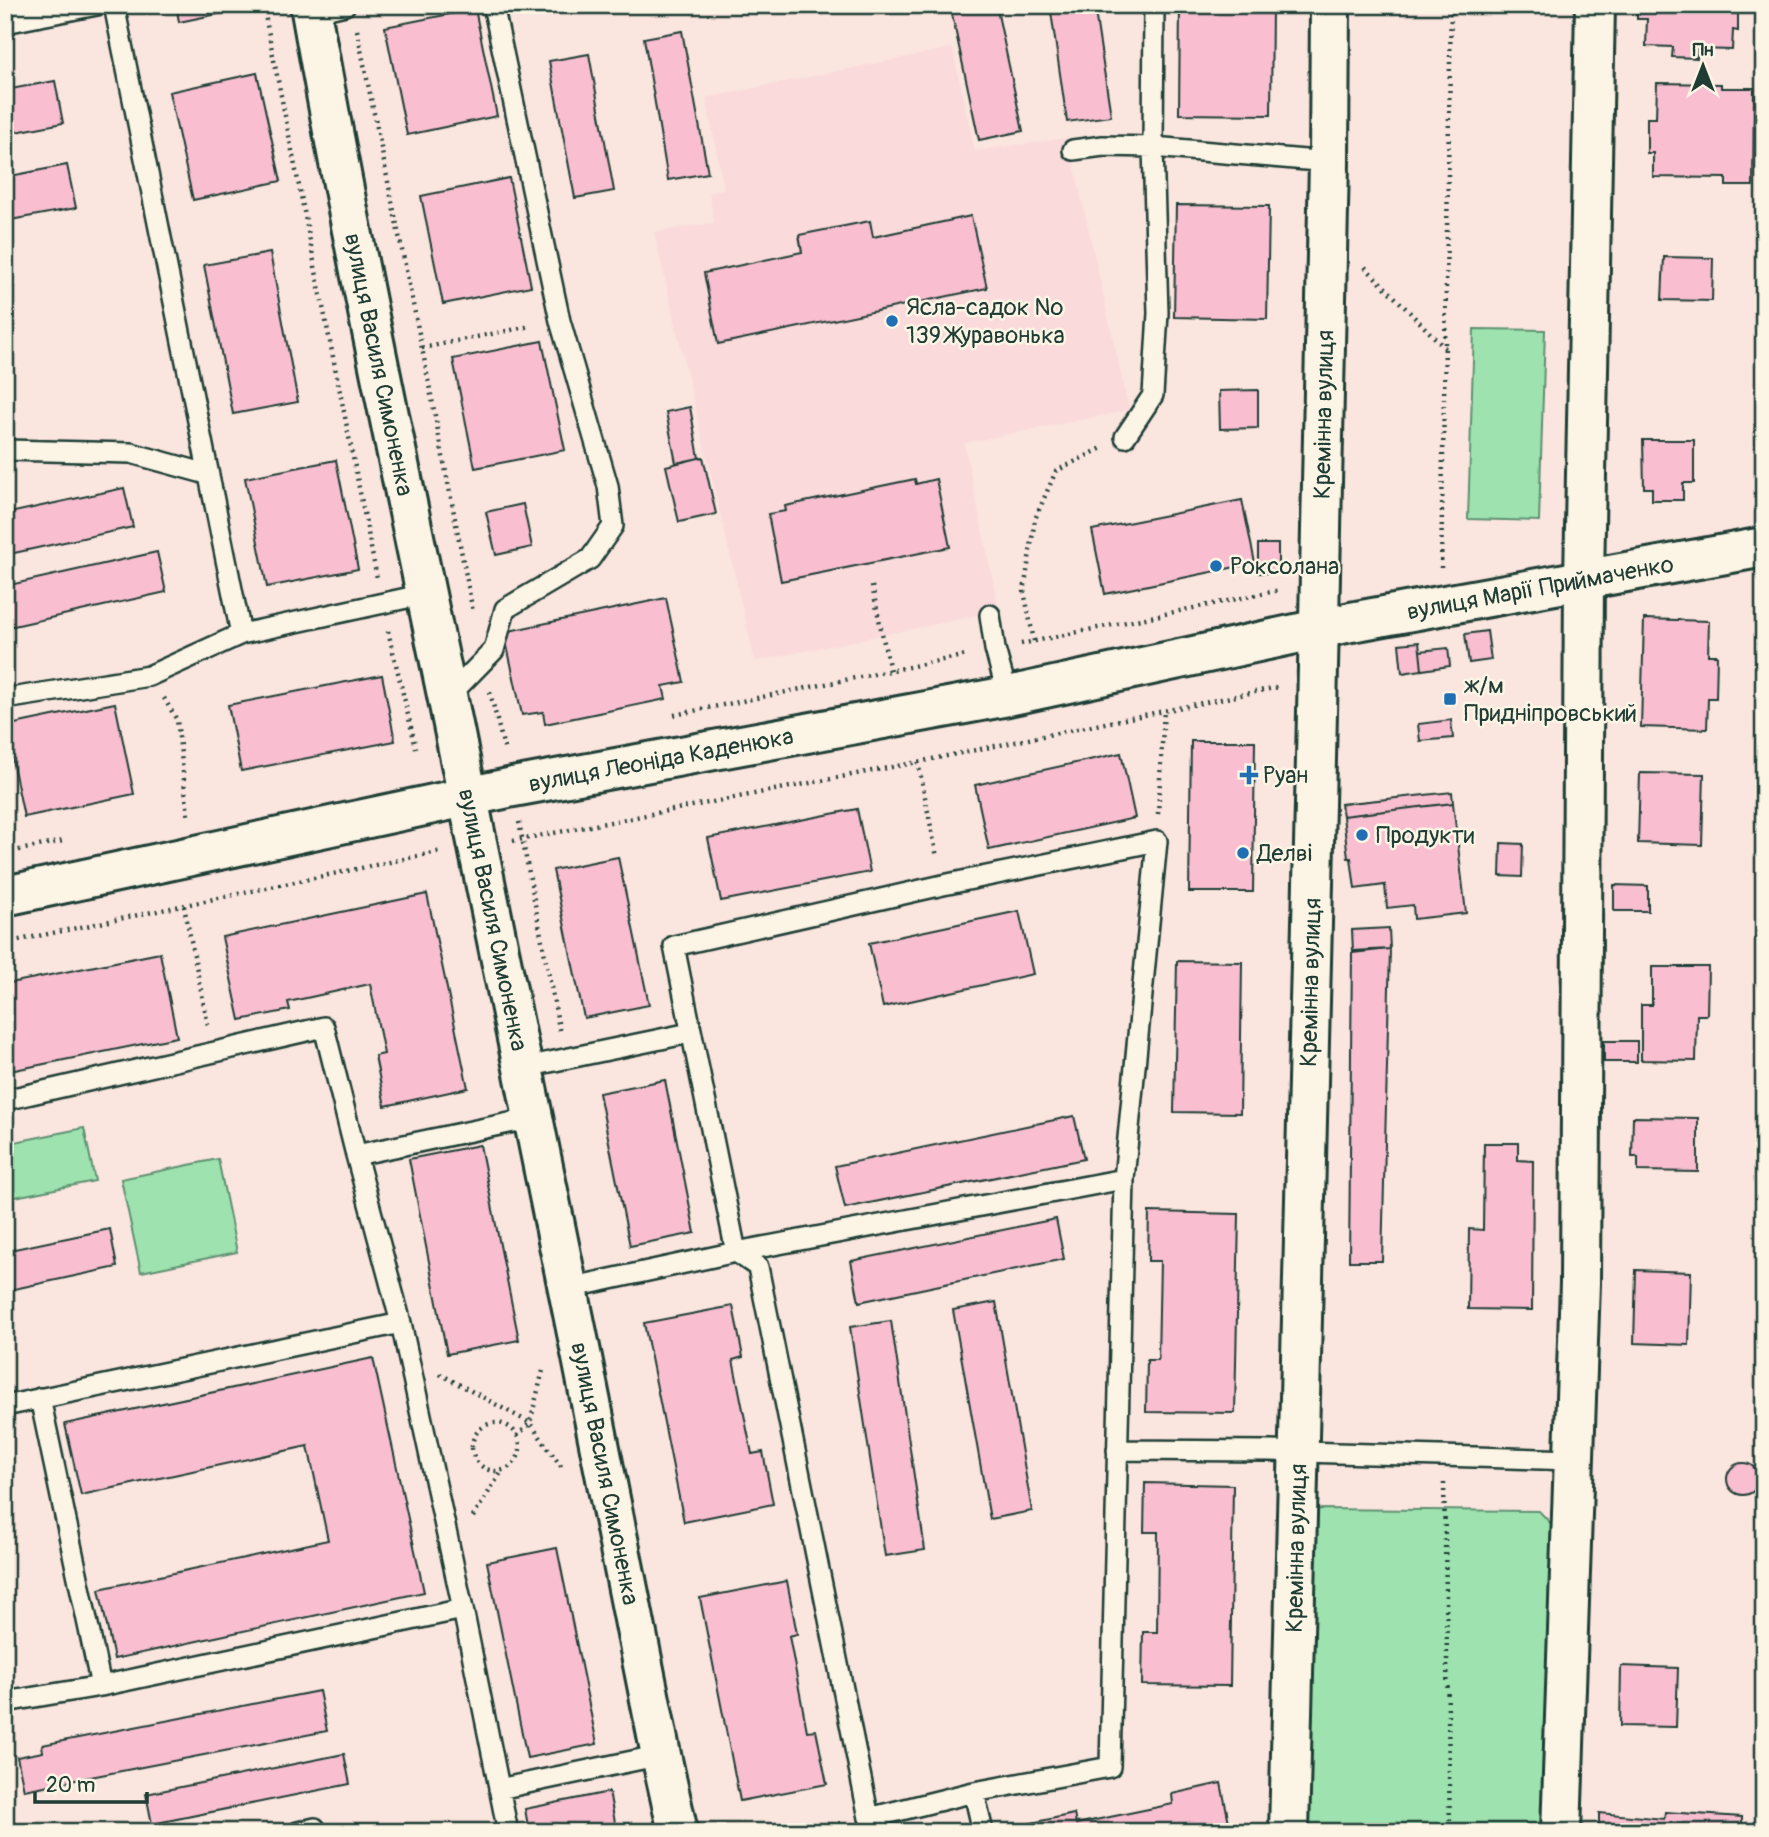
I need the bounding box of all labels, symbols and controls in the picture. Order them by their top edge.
north arrow [1668,32,1738,102]
text: Пн [1693,38,1713,62]
street label: вулиця Василя Симоненка [338,231,420,498]
place label: Ясла-садок № 139 Журавонька [906,293,1065,350]
marker: Ясла-садок № 139 Журавонька [884,313,900,329]
street label: Кремінна вулиця [1307,330,1340,499]
street label: вулиця Марії Приймаченко [1404,549,1676,626]
place label: Роксолана [1230,552,1339,581]
marker: Роксолана [1208,558,1224,574]
place label: ж/м Придніпровський [1464,671,1637,728]
marker: ж/м Придніпровський [1442,691,1458,707]
street label: вулиця Леоніда Каденюка [526,721,796,798]
place label: Руан [1263,761,1308,790]
marker: Руан [1241,767,1257,783]
street label: вулиця Василя Симоненка [452,786,534,1054]
place label: Продукти [1376,821,1475,850]
marker: Продукти [1354,827,1370,843]
place label: Делві [1256,839,1312,868]
marker: Делві [1235,845,1251,861]
street label: Кремінна вулиця [1294,897,1327,1067]
street label: вулиця Василя Симоненка [565,1340,646,1608]
street label: Кремінна вулиця [1280,1463,1313,1633]
scale bar [35,1760,147,1804]
text: 20 m [46,1772,95,1799]

